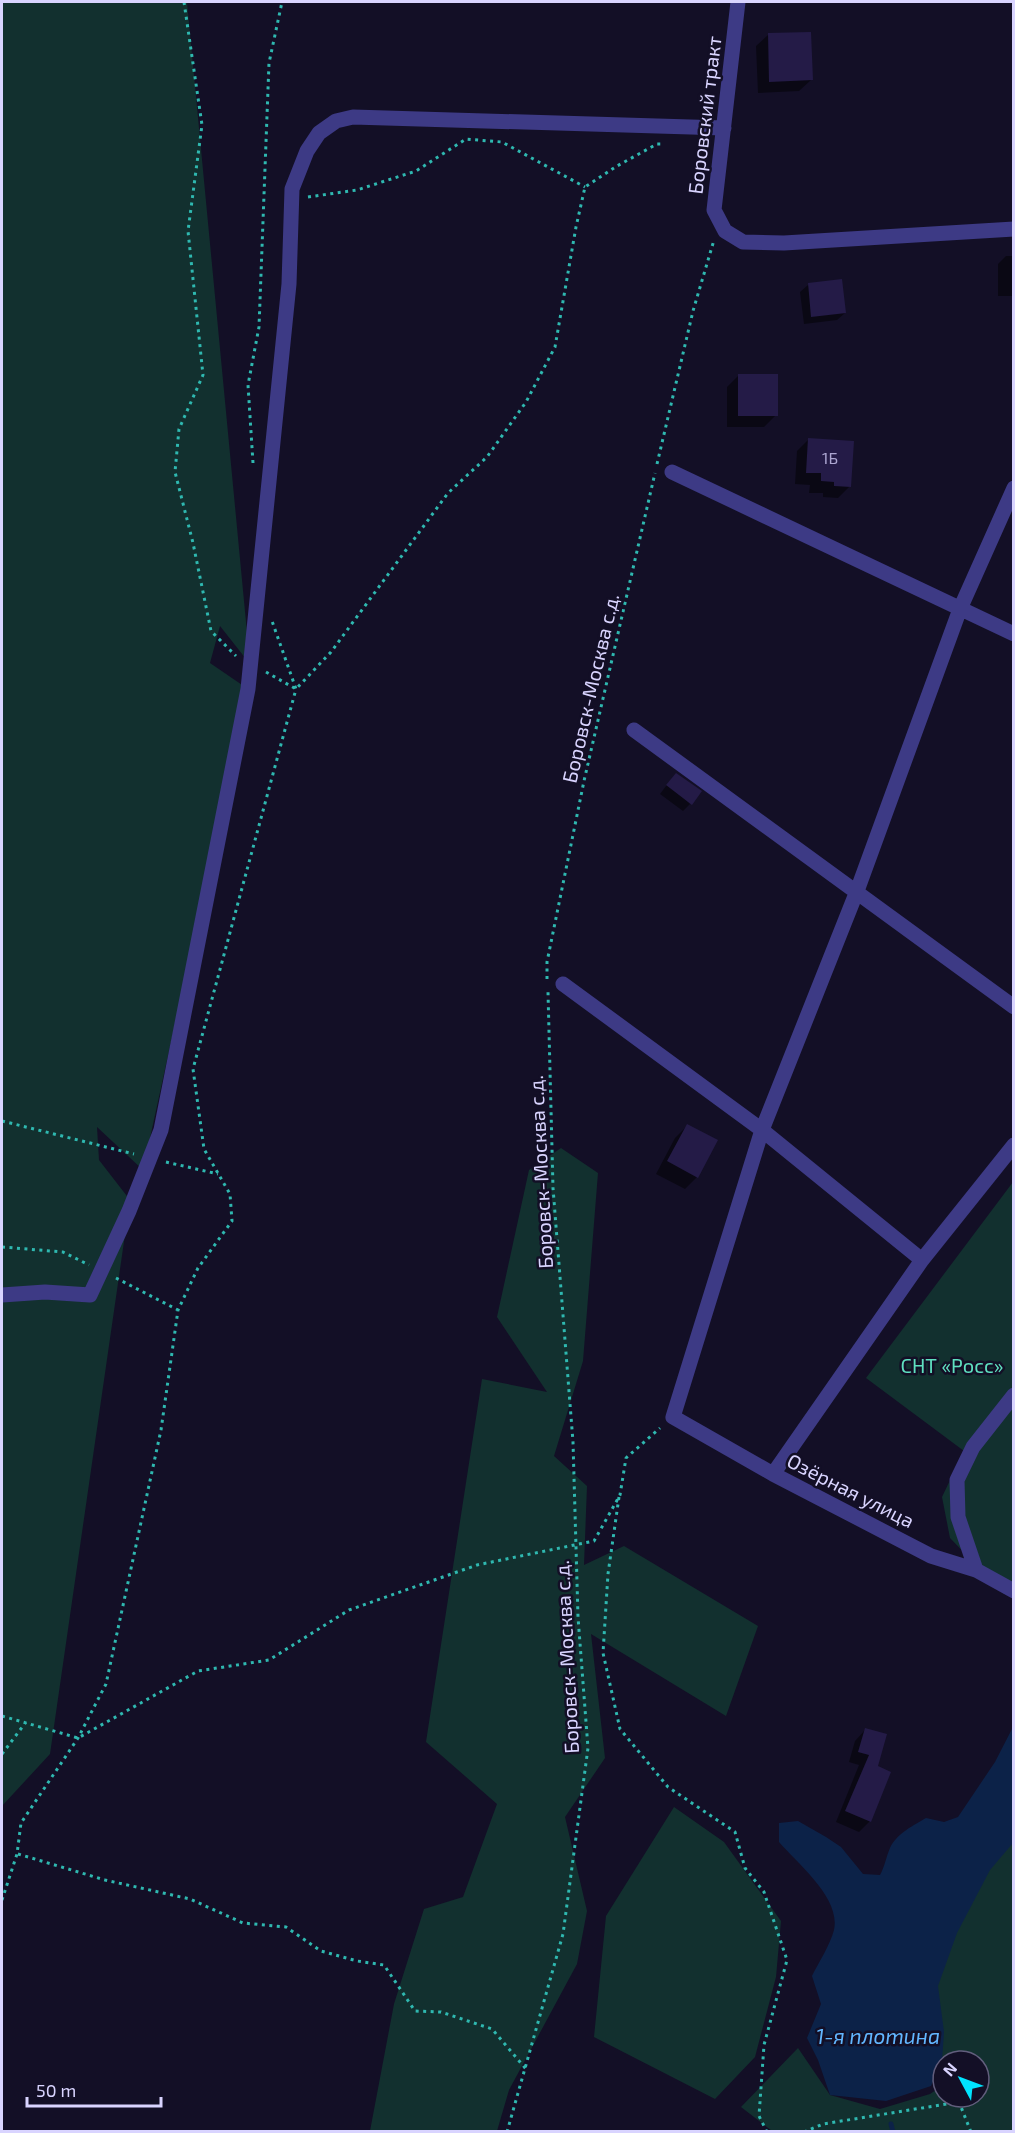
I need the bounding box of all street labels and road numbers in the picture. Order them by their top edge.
street label: Боровский тракт [682,34,726,195]
street label: Боровск-Москва с.д. [557,591,623,785]
street label: Боровск-Москва с.д. [523,1075,557,1269]
street label: Озёрная улица [783,1448,919,1533]
street label: Боровск-Москва с.д. [549,1560,583,1754]

